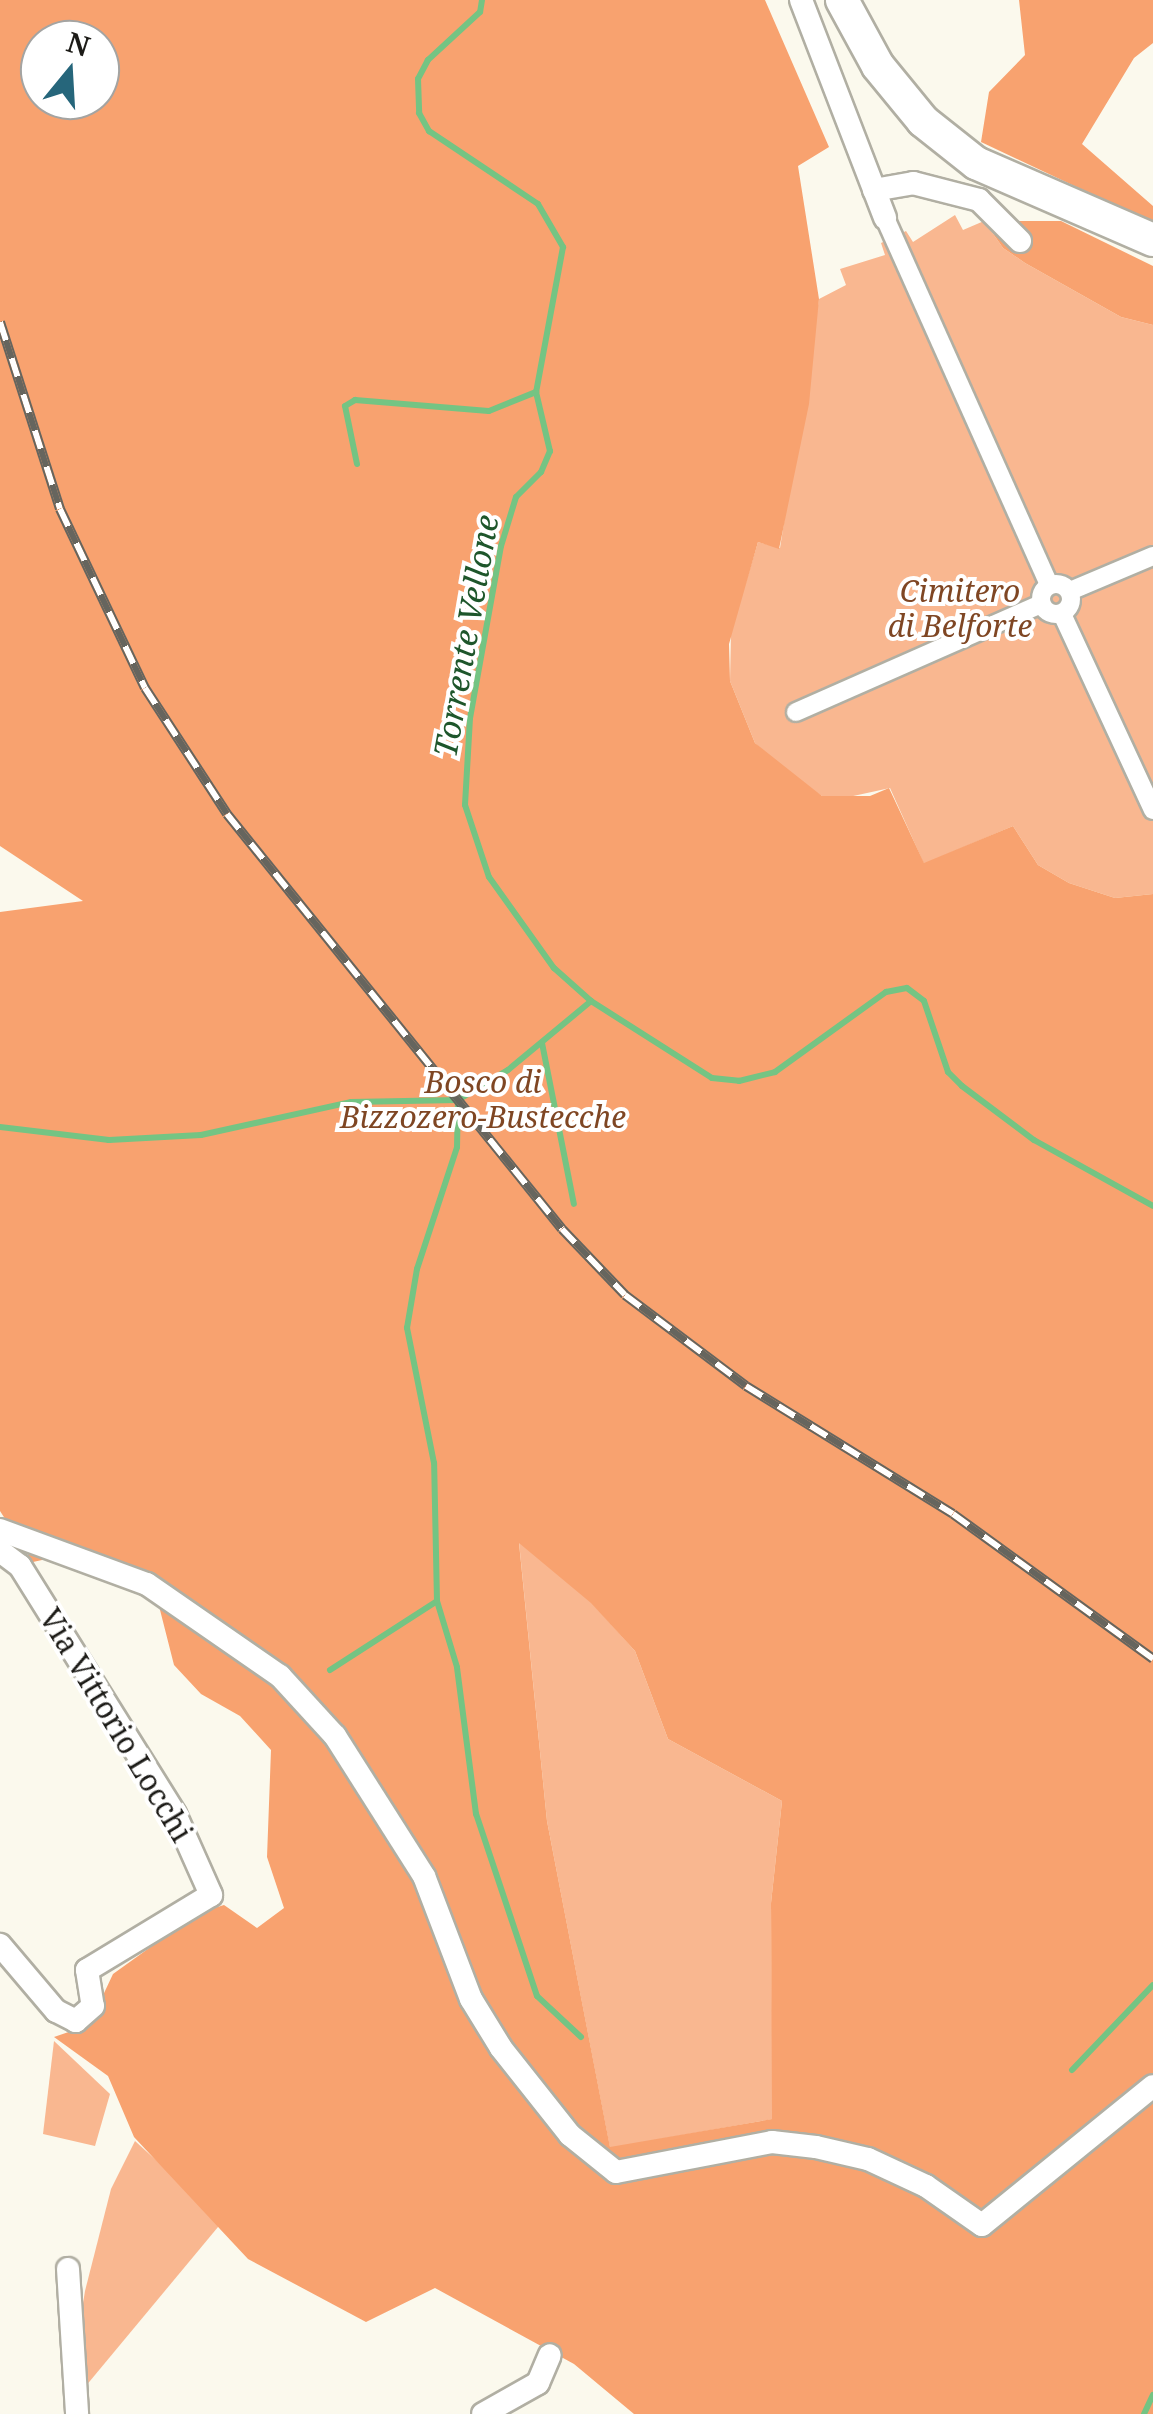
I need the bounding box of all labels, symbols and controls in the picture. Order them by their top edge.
north arrow [20,20,120,120]
text: N [62,22,95,65]
water label: Torrente Vellone [426,512,506,760]
park label: Cimitero di Belforte [888,573,1032,644]
park label: Bosco di Bizzozero-Bustecche [340,1064,626,1134]
street label: Via Vittorio Locchi [32,1602,200,1848]

